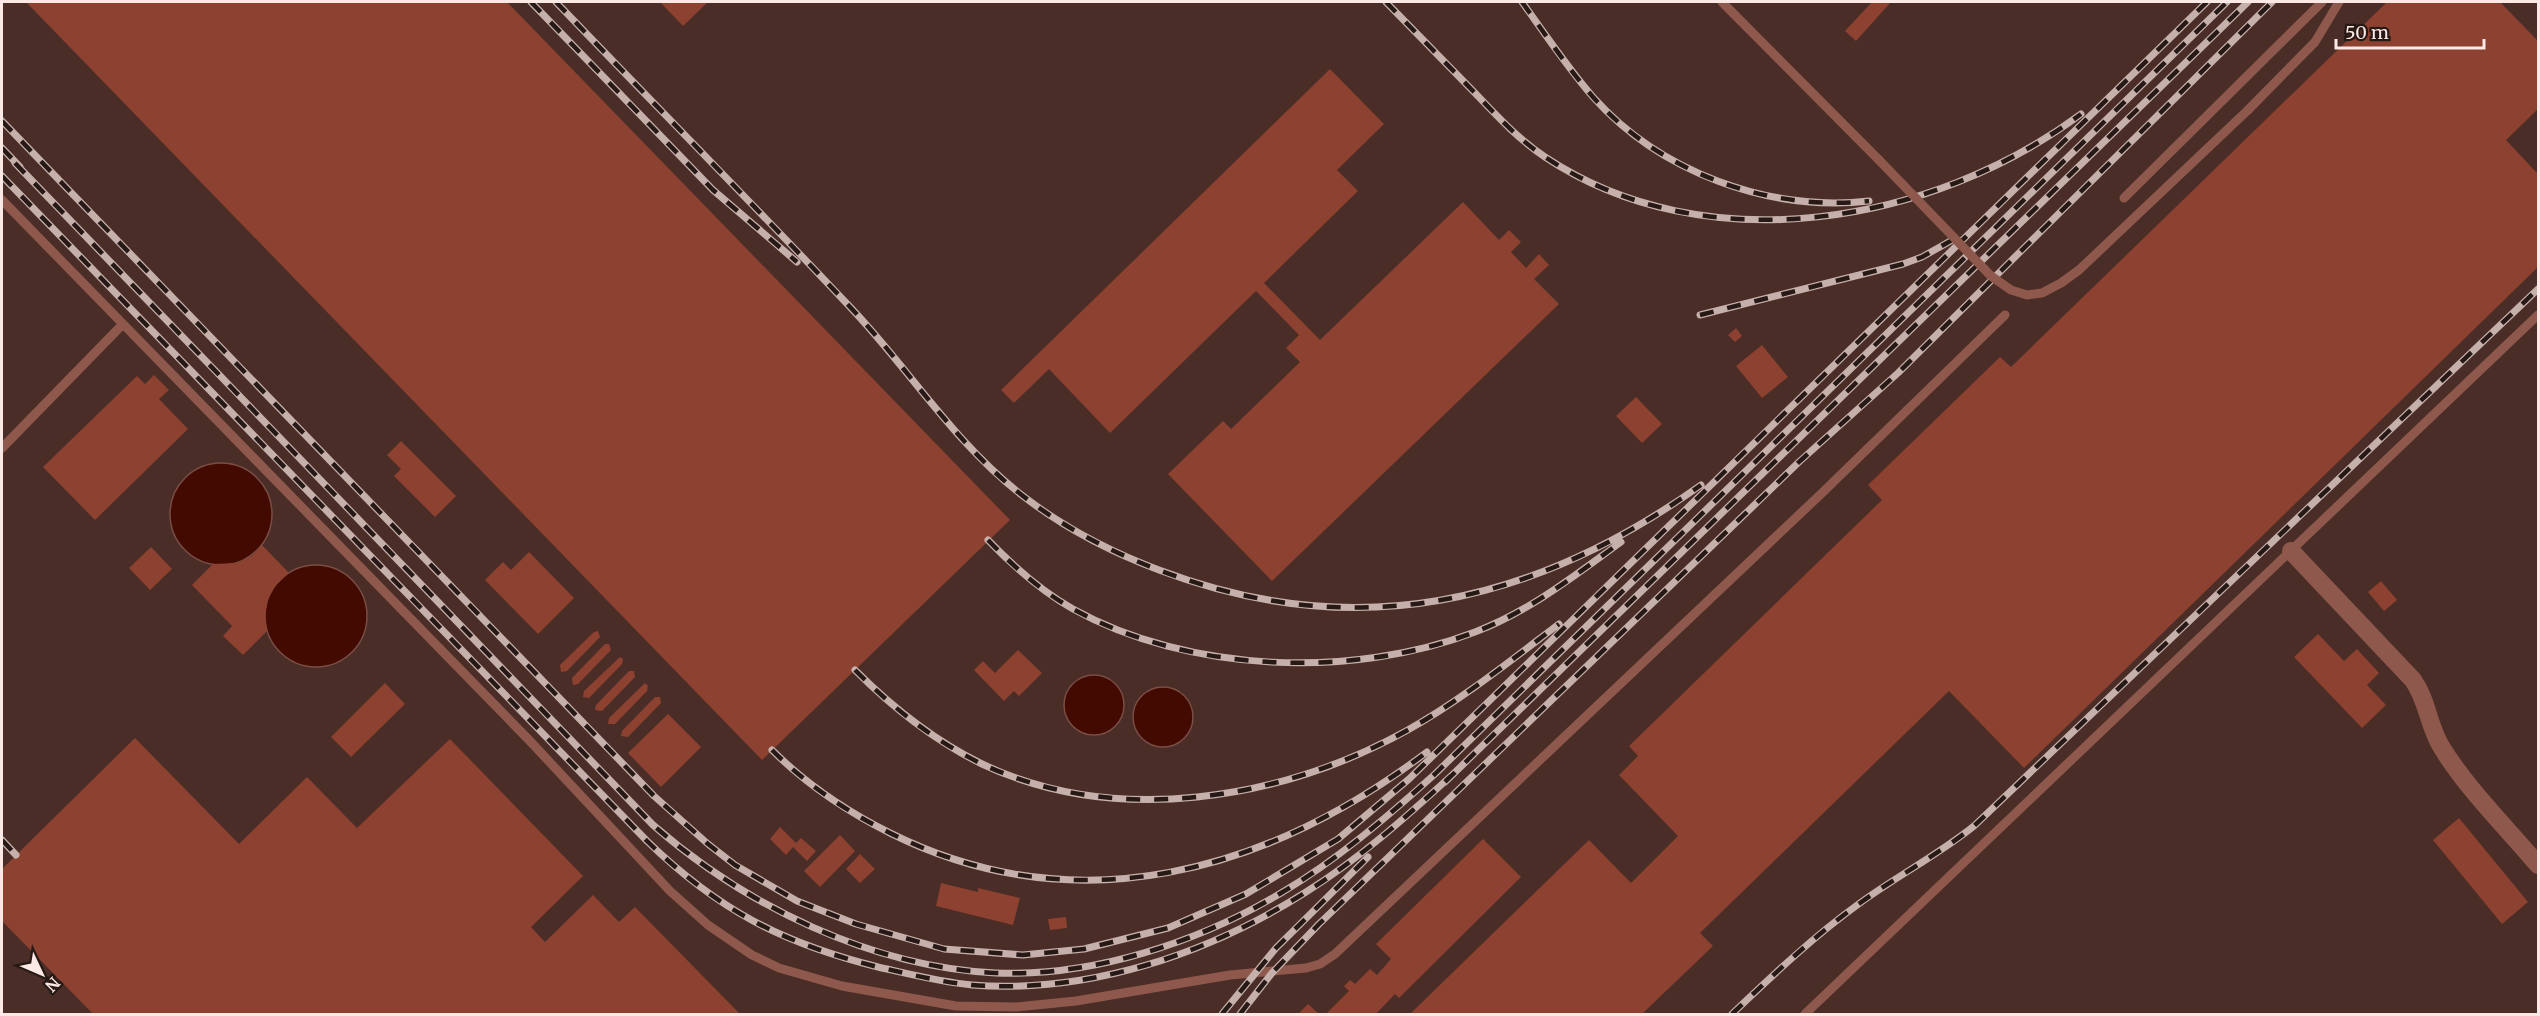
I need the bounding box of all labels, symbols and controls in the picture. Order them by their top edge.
scale bar [2336,12,2484,50]
text: 50 m [2345,21,2389,44]
north arrow [12,944,72,1004]
text: N [41,973,64,996]

